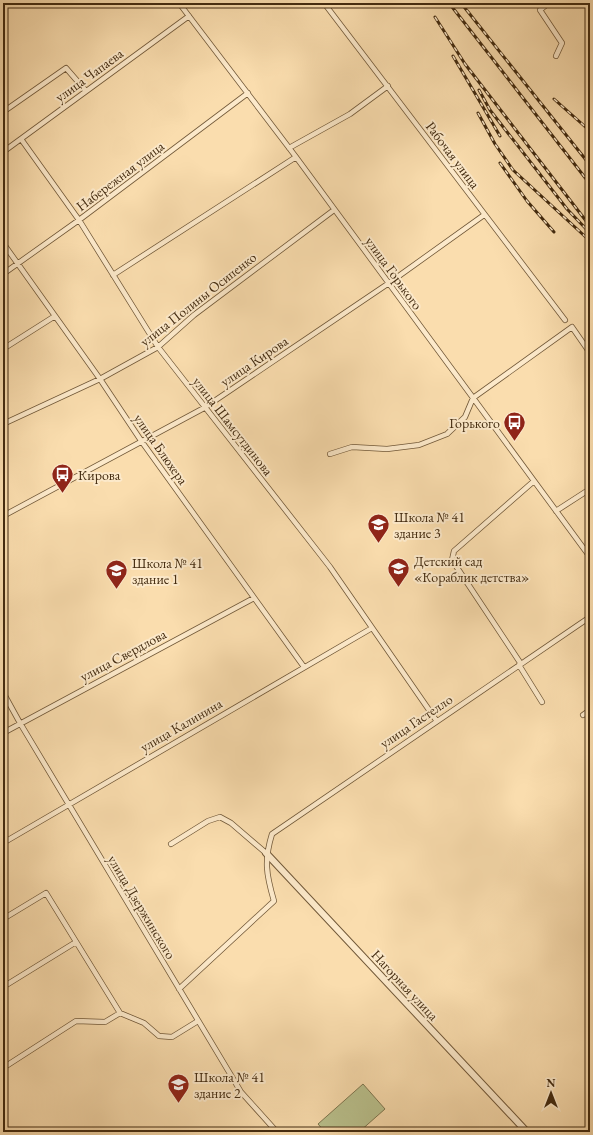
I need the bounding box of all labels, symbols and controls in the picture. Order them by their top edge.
street label: улица Чапаева [51,44,127,106]
street label: Рабочая улица [422,118,484,193]
street label: Набережная улица [72,137,168,215]
street label: улица Горького [361,233,427,313]
street label: улица Полины Осипенко [136,248,260,350]
street label: улица Кирова [217,332,292,390]
street label: улица Шамсутдинова [189,373,278,479]
street label: улица Блюхера [130,410,192,488]
bus stop icon: Горького [502,410,528,443]
place label: Горького [449,414,500,432]
bus stop icon: Кирова [49,462,75,495]
place label: Кирова [78,466,121,484]
place label: Школа № 41 здание 3 [394,508,465,542]
school or university icon: Школа № 41 здание 3 [365,512,391,545]
place label: Детский сад «Кораблик детства» [414,552,529,586]
place label: Школа № 41 здание 1 [132,554,203,588]
school or university icon: Детский сад «Кораблик детства» [385,556,411,589]
school or university icon: Школа № 41 здание 1 [103,558,129,591]
street label: улица Свердлова [77,624,170,685]
street label: улица Гастелло [376,690,456,752]
street label: улица Калинина [137,694,226,756]
street label: улица Дзержинского [104,852,180,962]
street label: Нагорная улица [367,946,443,1025]
place label: Школа № 41 здание 2 [194,1068,265,1102]
school or university icon: Школа № 41 здание 2 [165,1072,191,1105]
north arrow [531,1073,571,1113]
text: N [547,1076,556,1090]

